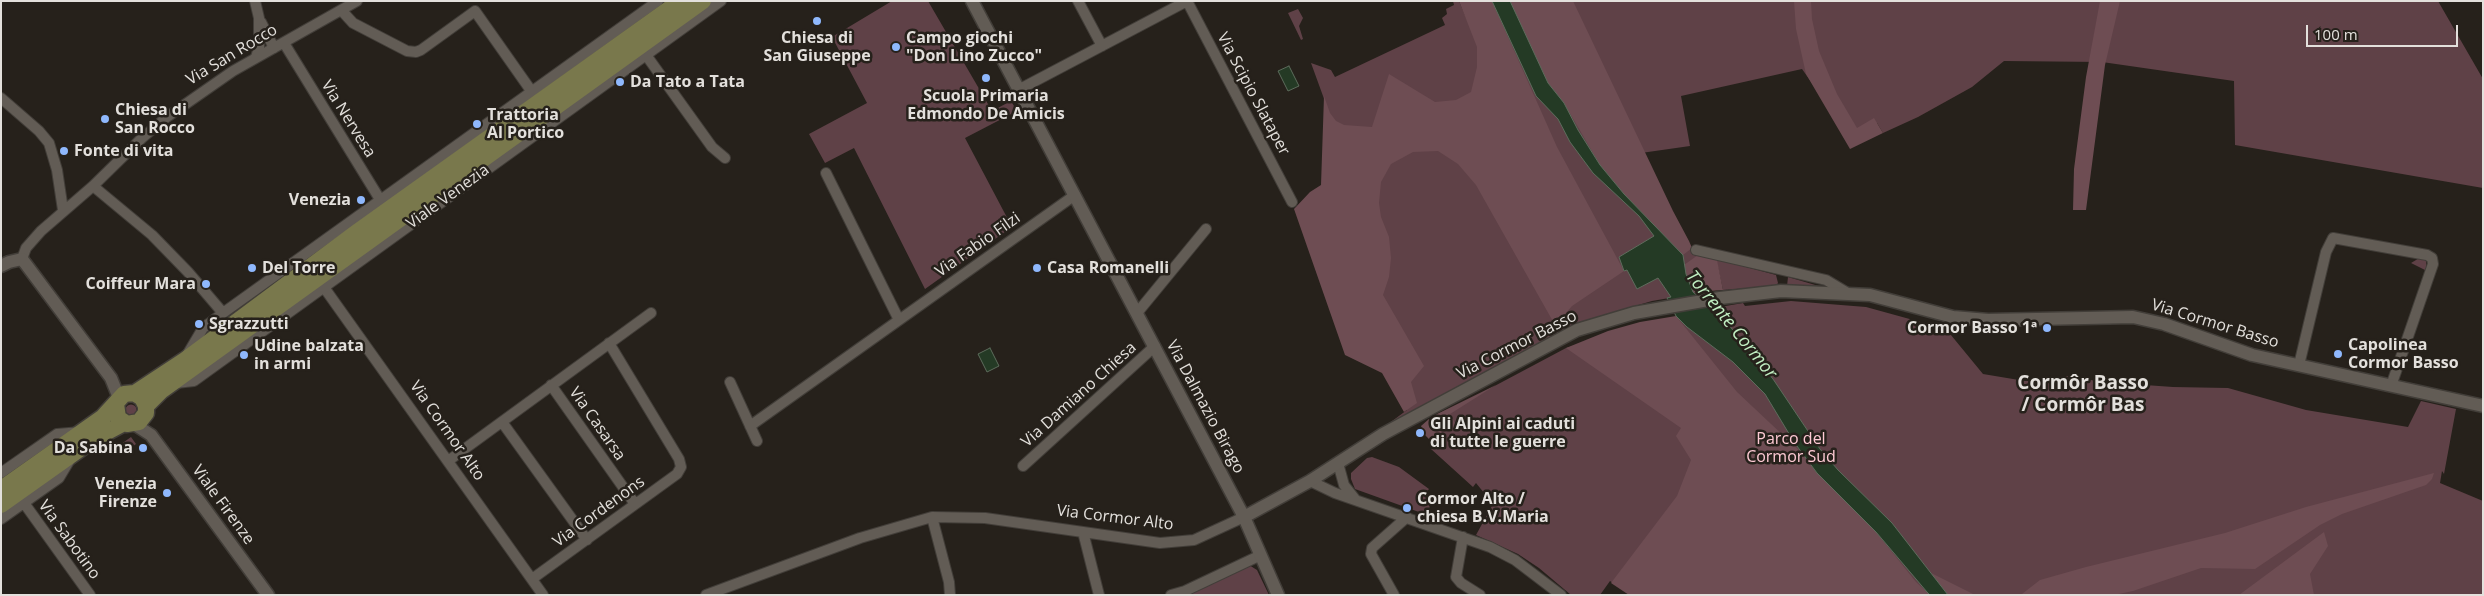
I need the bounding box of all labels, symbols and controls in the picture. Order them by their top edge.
marker: Chiesa di San Giuseppe [811,15,823,27]
scale bar [2309,15,2462,47]
street label: Via San Rocco [183,20,281,90]
text: 100 m [2314,24,2358,44]
place label: Chiesa di San Giuseppe [763,28,871,66]
place label: Campo giochi "Don Lino Zucco" [906,28,1042,66]
street label: Via Scipio Slataper [1213,29,1293,159]
marker: Campo giochi "Don Lino Zucco" [890,41,902,53]
place label: Da Tato a Tata [630,72,745,92]
marker: Scuola Primaria Edmondo De Amicis [980,72,992,84]
marker: Da Tato a Tata [614,76,626,88]
street label: Via Nervesa [317,77,379,161]
place label: Scuola Primaria Edmondo De Amicis [907,86,1065,124]
place label: Chiesa di San Rocco [115,100,195,138]
place label: Trattoria Al Portico [487,105,564,143]
marker: Chiesa di San Rocco [99,113,111,125]
marker: Trattoria Al Portico [471,118,483,130]
place label: Fonte di vita [74,141,174,161]
marker: Fonte di vita [58,145,70,157]
street label: Viale Venezia [403,161,493,233]
place label: Venezia [289,190,351,210]
marker: Venezia [355,194,367,206]
street label: Via Fabio Filzi [932,209,1024,281]
place label: Del Torre [262,258,335,278]
place label: Casa Romanelli [1047,258,1169,278]
marker: Del Torre [246,262,258,274]
marker: Casa Romanelli [1031,262,1043,274]
water label: Torrente Cormor [1681,267,1781,383]
place label: Coiffeur Mara [86,274,196,294]
marker: Coiffeur Mara [200,278,212,290]
street label: Via Cormor Basso [2149,296,2281,352]
street label: Via Cormor Basso [1454,306,1580,384]
place label: Sgrazzutti [209,314,289,334]
marker: Sgrazzutti [193,318,205,330]
place label: Cormor Basso 1ª [1907,318,2037,338]
marker: Cormor Basso 1ª [2041,322,2053,334]
place label: Capolinea Cormor Basso [2348,335,2459,373]
place label: Udine balzata in armi [254,336,364,374]
street label: Via Dalmazio Birago [1162,337,1248,477]
street label: Via Damiano Chiesa [1018,338,1140,452]
marker: Capolinea Cormor Basso [2332,348,2344,360]
marker: Udine balzata in armi [238,349,250,361]
district label: Cormôr Basso / Cormôr Bas [2017,373,2149,417]
street label: Via Cormor Alto [405,377,489,485]
street label: Via Casarsa [565,384,629,464]
place label: Gli Alpini ai caduti di tutte le guerre [1430,414,1575,452]
marker: Gli Alpini ai caduti di tutte le guerre [1414,427,1426,439]
park label: Parco del Cormor Sud [1746,429,1836,467]
place label: Da Sabina [54,438,133,458]
marker: Da Sabina [137,442,149,454]
street label: Viale Firenze [188,461,258,549]
street label: Via Cordenons [549,472,649,552]
place label: Venezia Firenze [95,474,157,512]
marker: Venezia Firenze [161,487,173,499]
place label: Cormor Alto / chiesa B.V.Maria [1417,489,1549,527]
street label: Via Sabotino [34,497,104,583]
street label: Via Cormor Alto [1056,501,1174,535]
marker: Cormor Alto / chiesa B.V.Maria [1401,502,1413,514]

